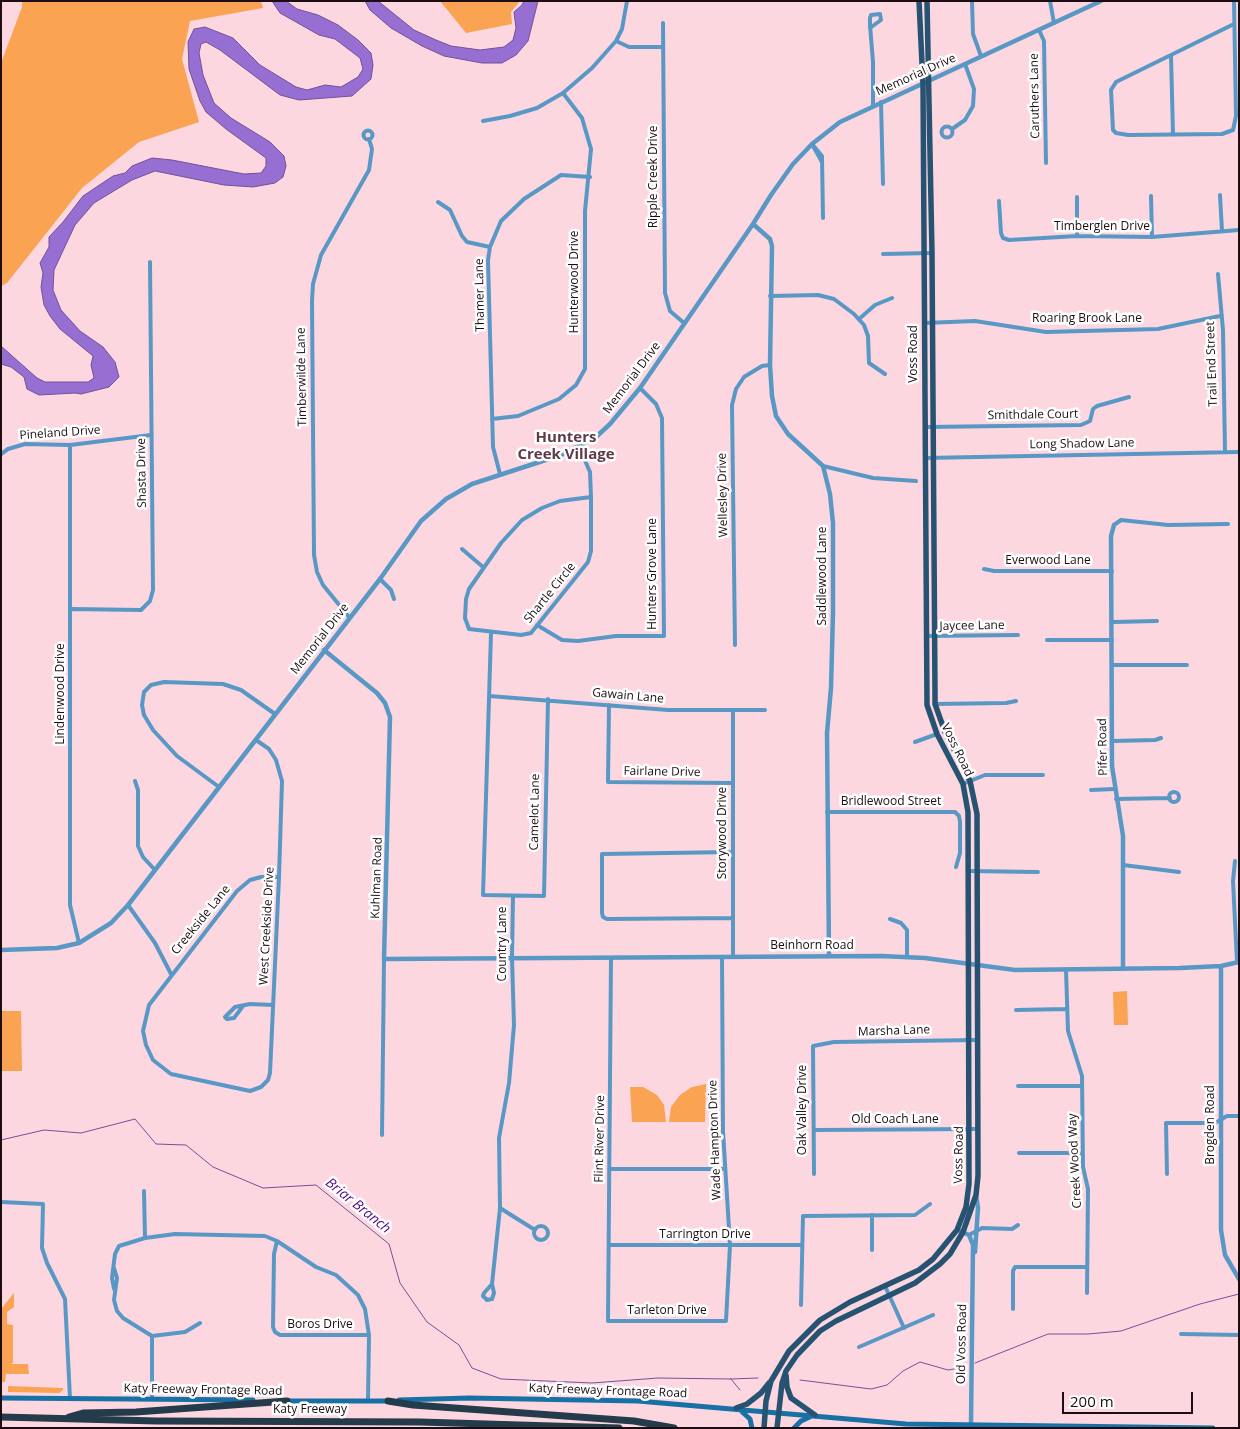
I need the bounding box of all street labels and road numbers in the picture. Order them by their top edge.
street label: Memorial Drive [874,51,958,99]
street label: Caruthers Lane [1027,53,1043,139]
street label: Ripple Creek Drive [647,126,661,228]
street label: Timberglen Drive [1054,220,1150,234]
street label: Hunterwood Drive [568,230,582,334]
street label: Thamer Lane [472,258,488,332]
street label: Roaring Brook Lane [1032,312,1142,326]
street label: Trail End Street [1203,321,1221,407]
street label: Voss Road [907,325,921,383]
street label: Timberwilde Lane [294,327,310,427]
street label: Memorial Drive [600,339,664,417]
street label: Smithdale Court [988,407,1078,423]
street label: Pineland Drive [19,423,101,443]
street label: Long Shadow Lane [1029,436,1135,452]
street label: Shasta Drive [134,438,150,508]
street label: Wellesley Drive [715,453,731,537]
street label: Hunters Grove Lane [646,518,660,630]
street label: Saddlewood Lane [816,527,830,625]
street label: Everwood Lane [1005,554,1091,568]
street label: Shartle Circle [521,560,579,626]
street label: Memorial Drive [288,601,352,677]
street label: Jaycee Lane [939,618,1005,634]
street label: Lindenwood Drive [54,643,68,745]
street label: Gawain Lane [592,686,664,706]
street label: Pifer Road [1095,718,1111,776]
street label: Voss Road [938,721,976,779]
street label: Fairlane Drive [623,764,701,780]
street label: Camelot Lane [527,774,543,850]
street label: Storywood Drive [716,787,730,879]
street label: Bridlewood Street [841,795,941,809]
street label: Kuhlman Road [368,837,386,919]
street label: West Creekside Drive [257,866,277,986]
street label: Creekside Lane [169,882,233,958]
street label: Country Lane [496,907,510,981]
street label: Beinhorn Road [770,939,854,953]
street label: Marsha Lane [858,1023,930,1039]
street label: Oak Valley Drive [796,1065,810,1155]
street label: Wade Hampton Drive [706,1080,724,1200]
street label: Brogden Road [1204,1085,1218,1165]
street label: Flint River Drive [592,1095,608,1183]
street label: Old Coach Lane [851,1113,939,1127]
street label: Creek Wood Way [1065,1113,1085,1209]
street label: Voss Road [951,1126,967,1184]
street label: Tarrington Drive [659,1228,751,1242]
street label: Tarleton Drive [627,1304,707,1318]
street label: Old Voss Road [954,1304,970,1384]
street label: Boros Drive [287,1318,353,1332]
street label: Katy Freeway Frontage Road [124,1381,282,1399]
street label: Katy Freeway Frontage Road [528,1381,688,1401]
street label: Katy Freeway [273,1403,347,1417]

